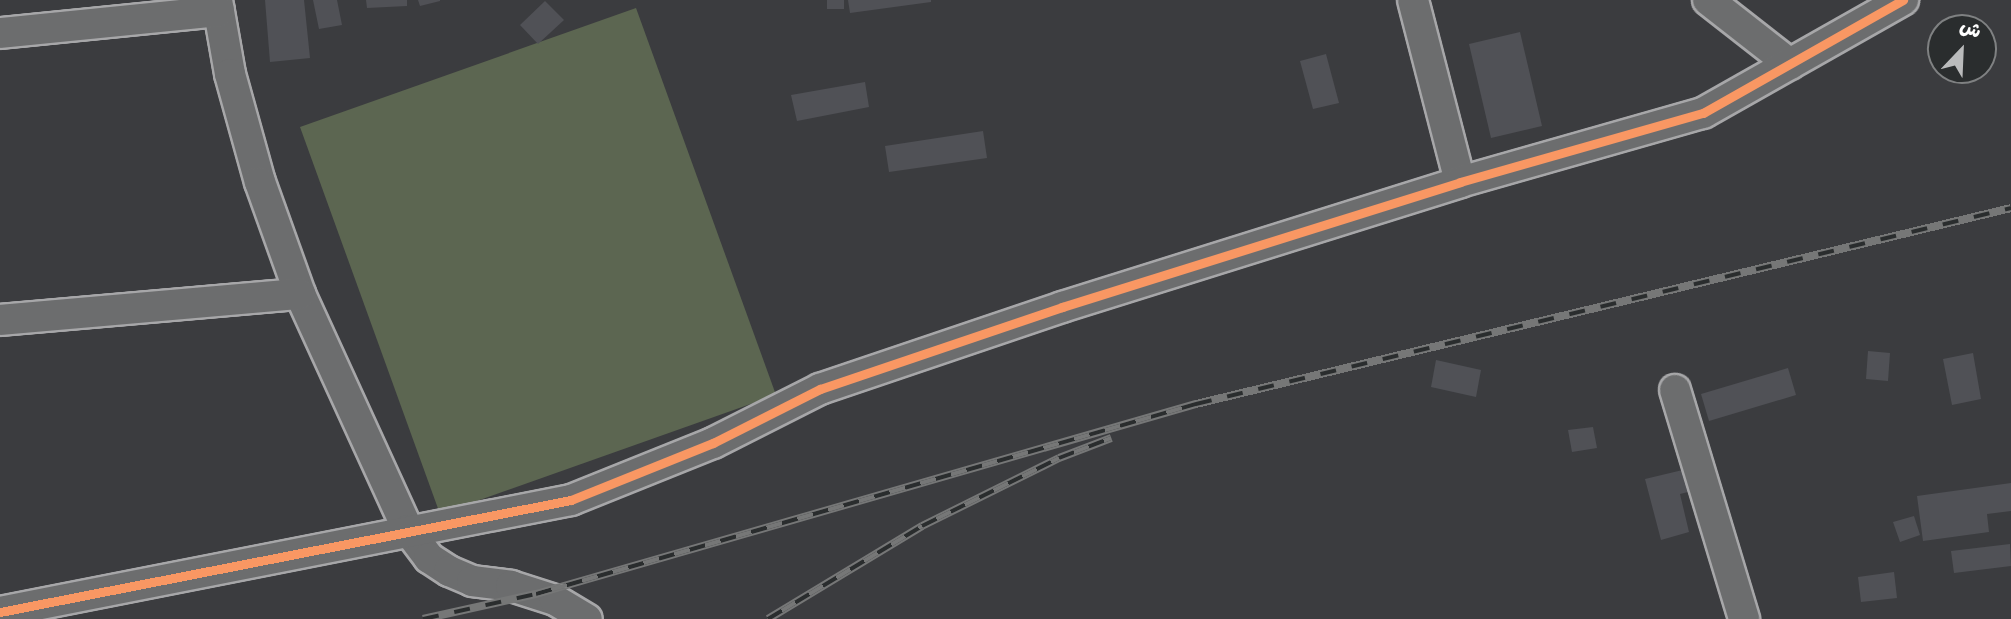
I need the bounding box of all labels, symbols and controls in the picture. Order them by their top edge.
north arrow [1927,14,1997,84]
text: ش [1956,16,1984,46]

